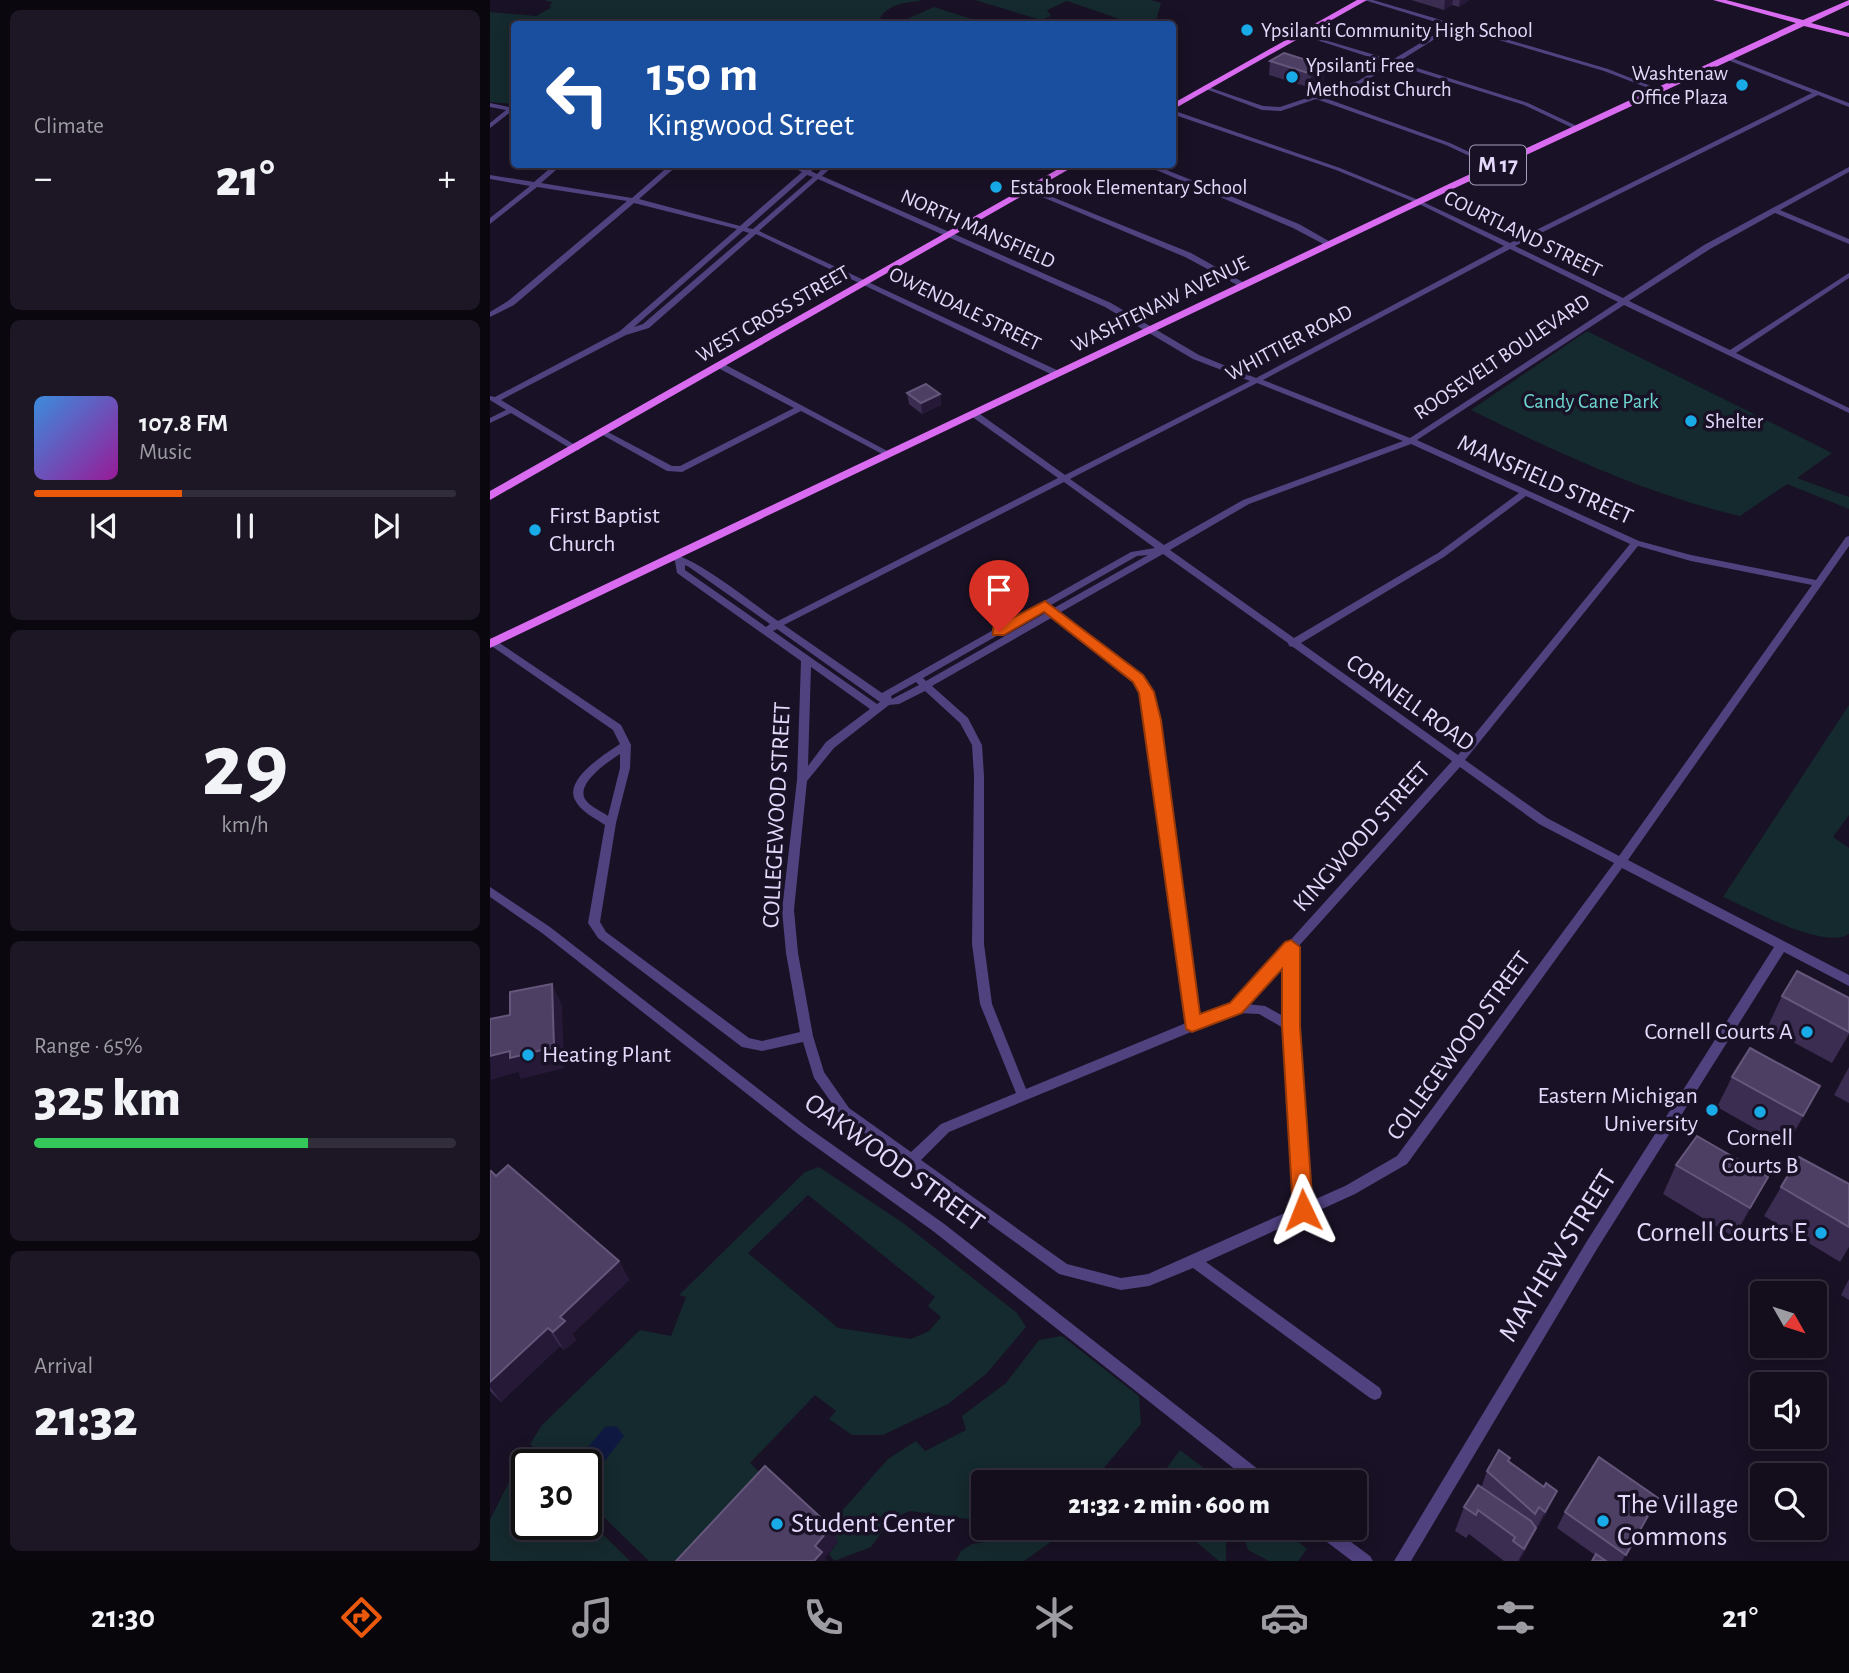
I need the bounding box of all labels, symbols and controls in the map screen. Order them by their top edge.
place label: Ypsilanti Community High School [1261,20,1533,41]
marker: Ypsilanti Community High School [1239,22,1255,38]
icon: left [532,49,623,140]
text: 150 m [647,51,758,100]
place label: Ypsilanti Free Methodist Church [1306,55,1452,100]
place label: Washtenaw Office Plaza [1631,63,1728,108]
marker: Ypsilanti Free Methodist Church [1284,69,1300,85]
marker: Washtenaw Office Plaza [1734,77,1750,93]
text: Kingwood Street [647,109,854,141]
text: Climate [34,115,104,138]
road number: M 17 [1470,146,1526,184]
text: 21° [215,153,275,205]
text: − [34,160,52,198]
text: + [438,160,456,198]
place label: Estabrook Elementary School [1010,177,1248,198]
marker: Estabrook Elementary School [988,179,1004,195]
street label: NORTH MANSFIELD [898,186,1058,272]
street label: COURTLAND STREET [1441,187,1605,281]
street label: WASHTENAW AVENUE [1068,252,1252,356]
street label: WEST CROSS STREET [693,262,853,366]
street label: OWENDALE STREET [886,263,1044,355]
street label: ROOSEVELT BOULEVARD [1410,290,1594,424]
street label: WHITTIER ROAD [1222,301,1356,385]
park label: Candy Cane Park [1523,391,1659,412]
text: 107.8 FM [139,410,228,436]
place label: Shelter [1705,411,1764,432]
marker: Shelter [1683,413,1699,429]
street label: MANSFIELD STREET [1454,431,1637,530]
text: Music [139,441,191,464]
place label: First Baptist Church [549,504,660,556]
icon: previous [85,507,123,545]
icon: pause [226,507,264,545]
icon: next [367,507,405,545]
marker: First Baptist Church [527,522,543,538]
pin [969,560,1029,632]
icon: arrive [980,571,1018,609]
street label: CORNELL ROAD [1342,650,1478,756]
street label: COLLEGEWOOD STREET [759,701,795,929]
text: 29 [202,721,288,812]
street label: KINGWOOD STREET [1289,758,1435,916]
text: km/h [221,814,269,837]
street label: COLLEGEWOOD STREET [1383,947,1535,1145]
place label: Cornell Courts A [1645,1020,1793,1044]
marker: Cornell Courts A [1799,1024,1815,1040]
text: Range · 65% [34,1035,143,1058]
place label: Heating Plant [542,1043,671,1067]
marker: Heating Plant [520,1047,536,1063]
text: 325 km [34,1073,181,1125]
place label: Eastern Michigan University [1538,1084,1698,1136]
street label: OAKWOOD STREET [799,1089,989,1238]
marker: Eastern Michigan University [1704,1102,1720,1118]
marker: Cornell Courts B [1752,1104,1768,1120]
place label: Cornell Courts B [1722,1126,1798,1178]
street label: MAYHEW STREET [1494,1165,1622,1347]
position arrow [1266,1173,1340,1247]
place label: Cornell Courts E [1636,1219,1807,1247]
marker: Cornell Courts E [1813,1225,1829,1241]
north arrow [1750,1281,1827,1358]
map controls [1750,1281,1827,1540]
text: Arrival [34,1355,93,1378]
button: sound [1750,1372,1827,1449]
text: 21:32 [34,1393,138,1445]
speed limit sign: 30 [511,1449,602,1540]
button: search [1750,1463,1827,1540]
place label: The Village Commons [1617,1491,1738,1551]
text: 21:32 · 2 min · 600 m [1068,1492,1270,1518]
place label: Student Center [791,1510,955,1538]
marker: The Village Commons [1595,1513,1611,1529]
marker: Student Center [769,1516,785,1532]
icon: directions [337,1593,386,1642]
icon: music [568,1593,617,1642]
icon: phone [799,1593,848,1642]
icon: climate [1030,1593,1079,1642]
icon: car [1260,1593,1309,1642]
icon: filters [1491,1593,1540,1642]
text: 21:30 [91,1601,155,1633]
text: 21° [1722,1601,1758,1633]

